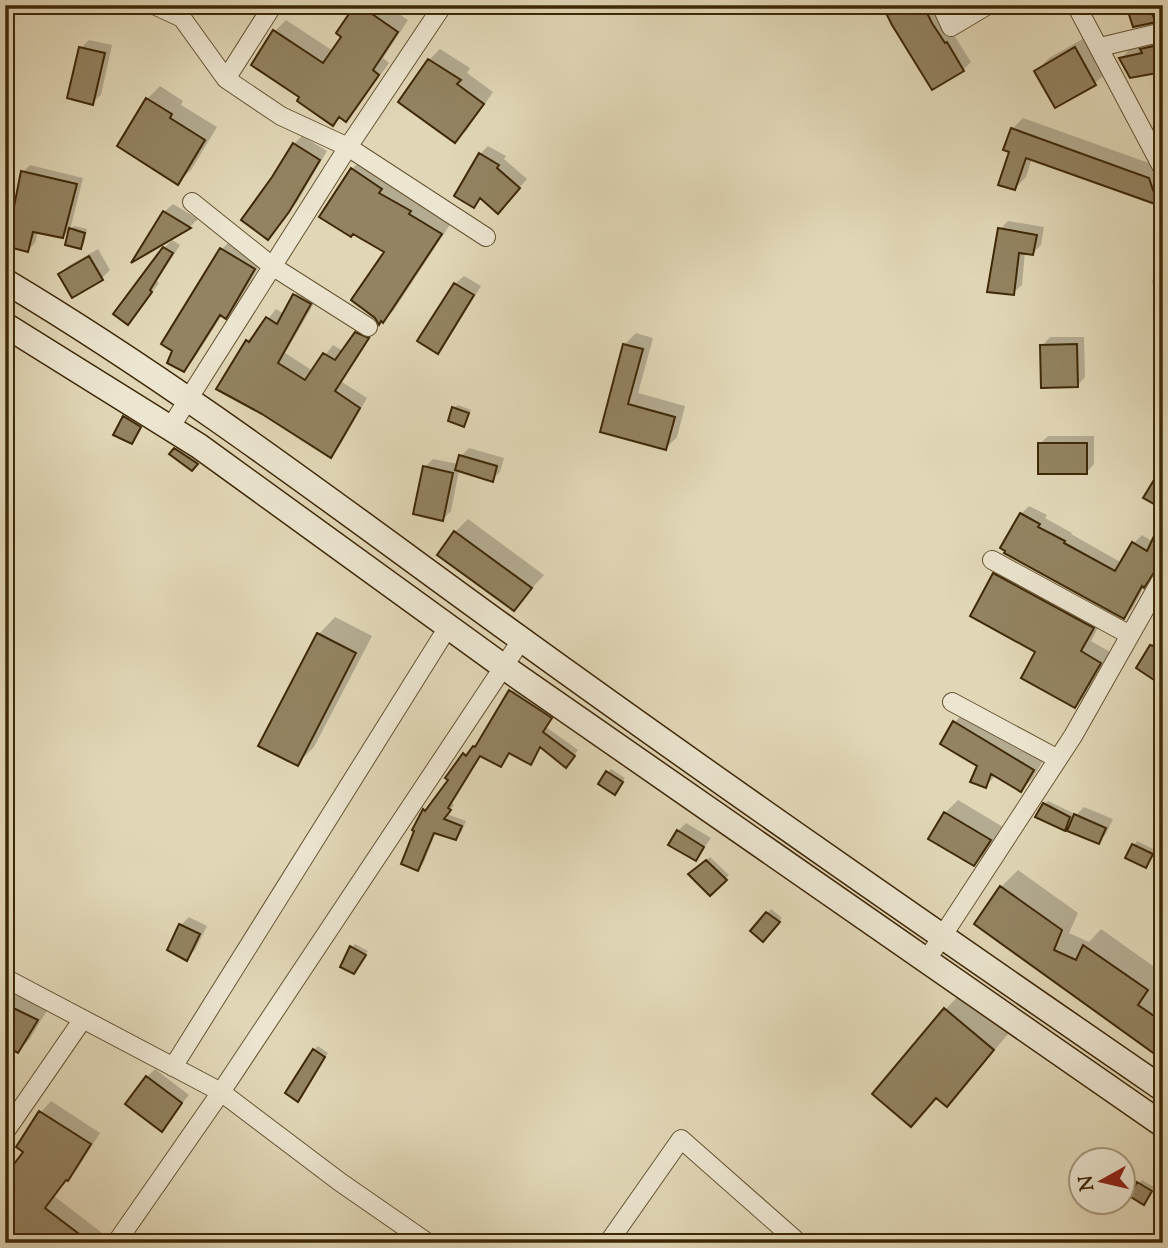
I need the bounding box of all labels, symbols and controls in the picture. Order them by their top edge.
north arrow [1066,1146,1136,1216]
text: N [1073,1174,1102,1192]

